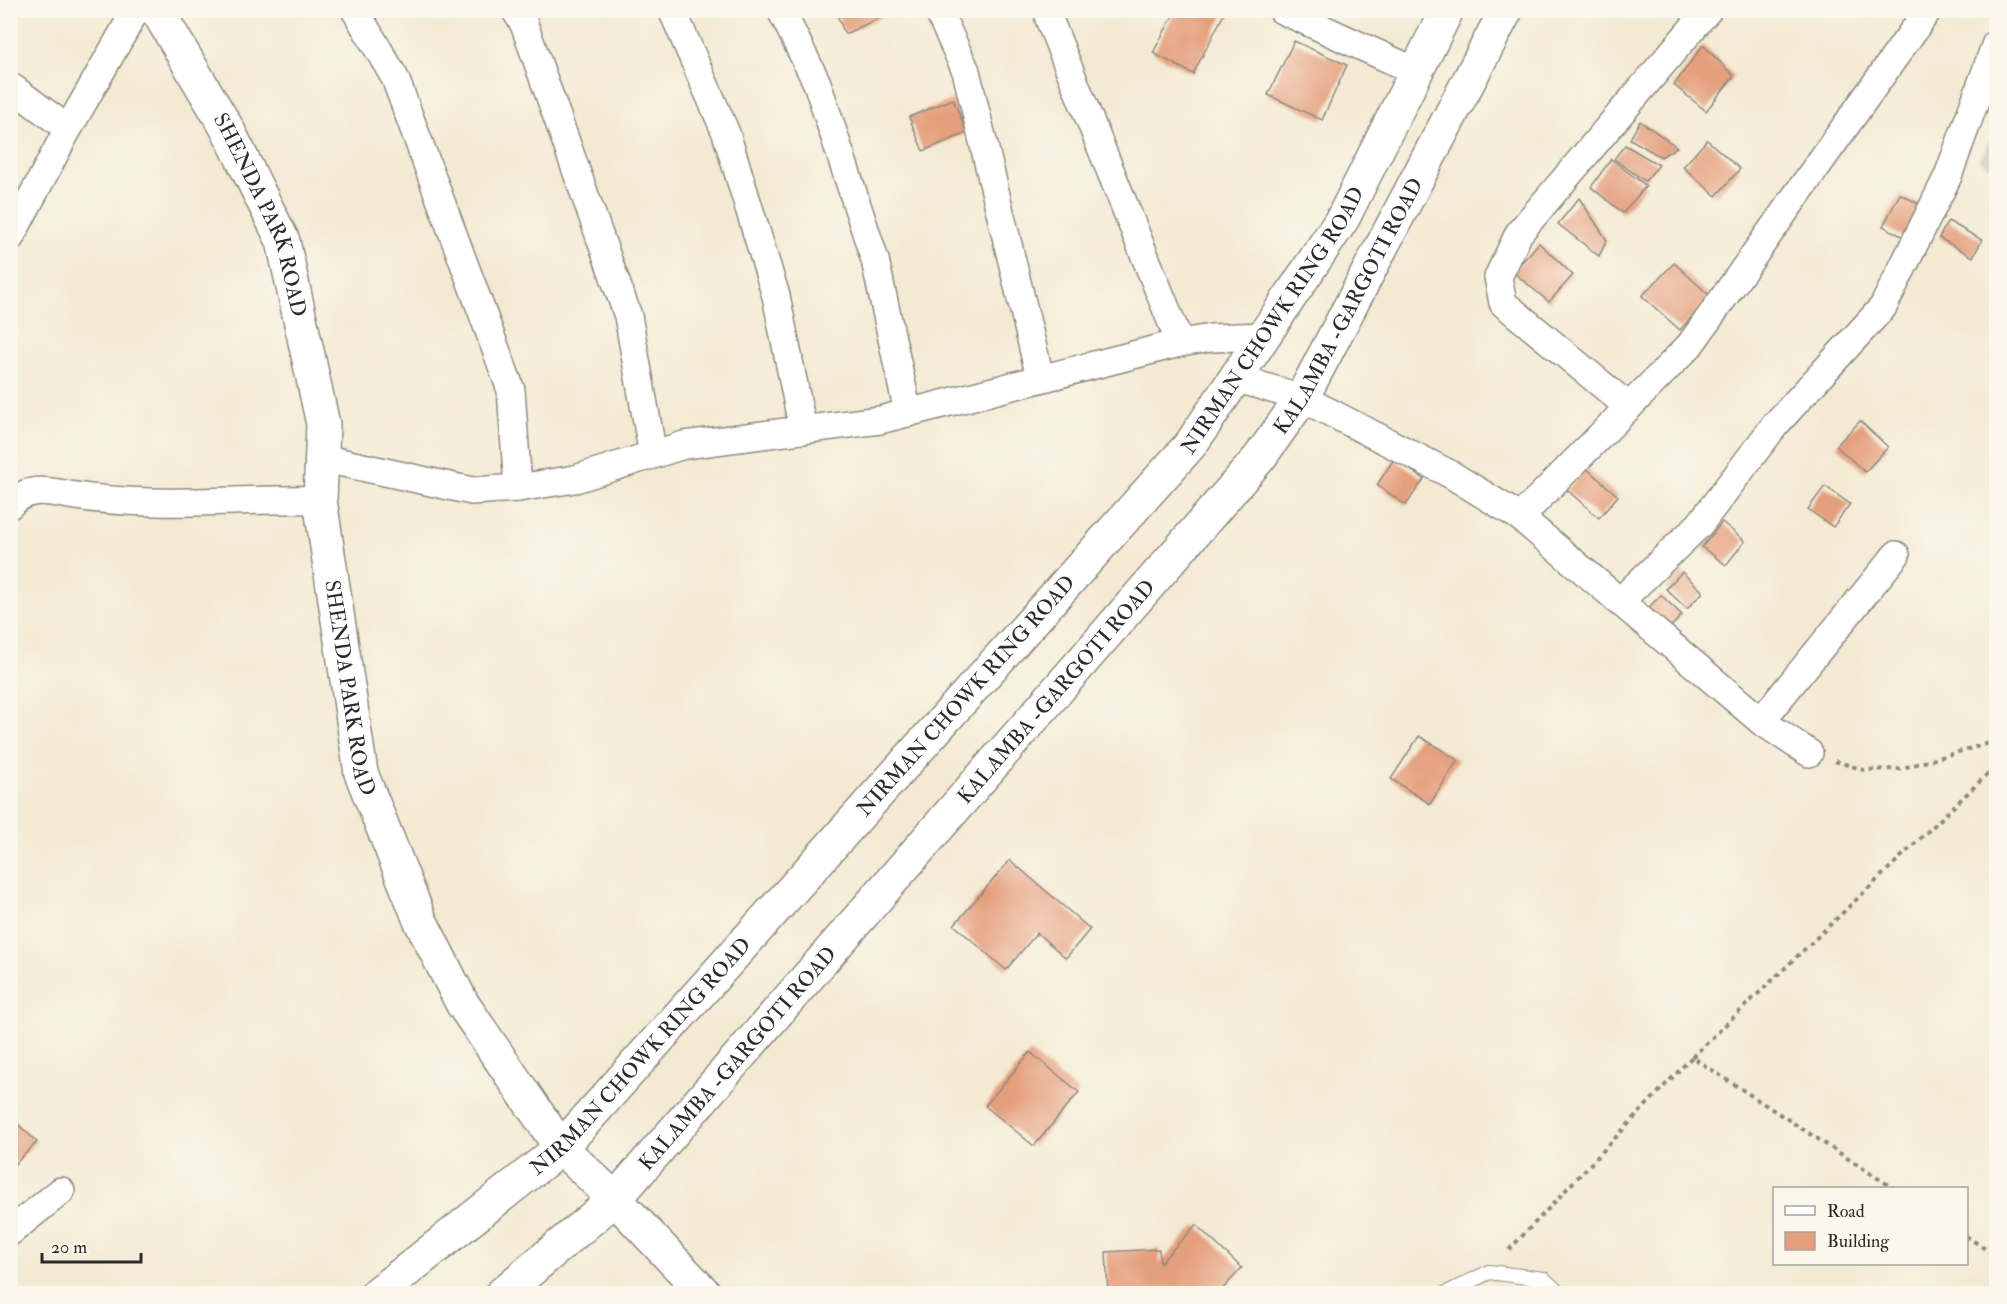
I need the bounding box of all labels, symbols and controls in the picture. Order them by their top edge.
street label: SHENDA PARK ROAD [207,108,312,319]
street label: KALAMBA -GARGOTI ROAD [1267,173,1429,440]
street label: NIRMAN CHOWK RING ROAD [1175,182,1370,459]
street label: NIRMAN CHOWK RING ROAD [851,570,1081,822]
street label: KALAMBA -GARGOTI ROAD [952,574,1161,810]
street label: SHENDA PARK ROAD [318,578,382,800]
street label: NIRMAN CHOWK RING ROAD [525,932,757,1182]
street label: KALAMBA -GARGOTI ROAD [633,941,842,1176]
legend [1773,1187,1968,1265]
text: Road [1827,1200,1865,1223]
scale bar [42,1226,141,1264]
text: Building [1827,1230,1890,1253]
text: 20 m [51,1236,87,1259]

